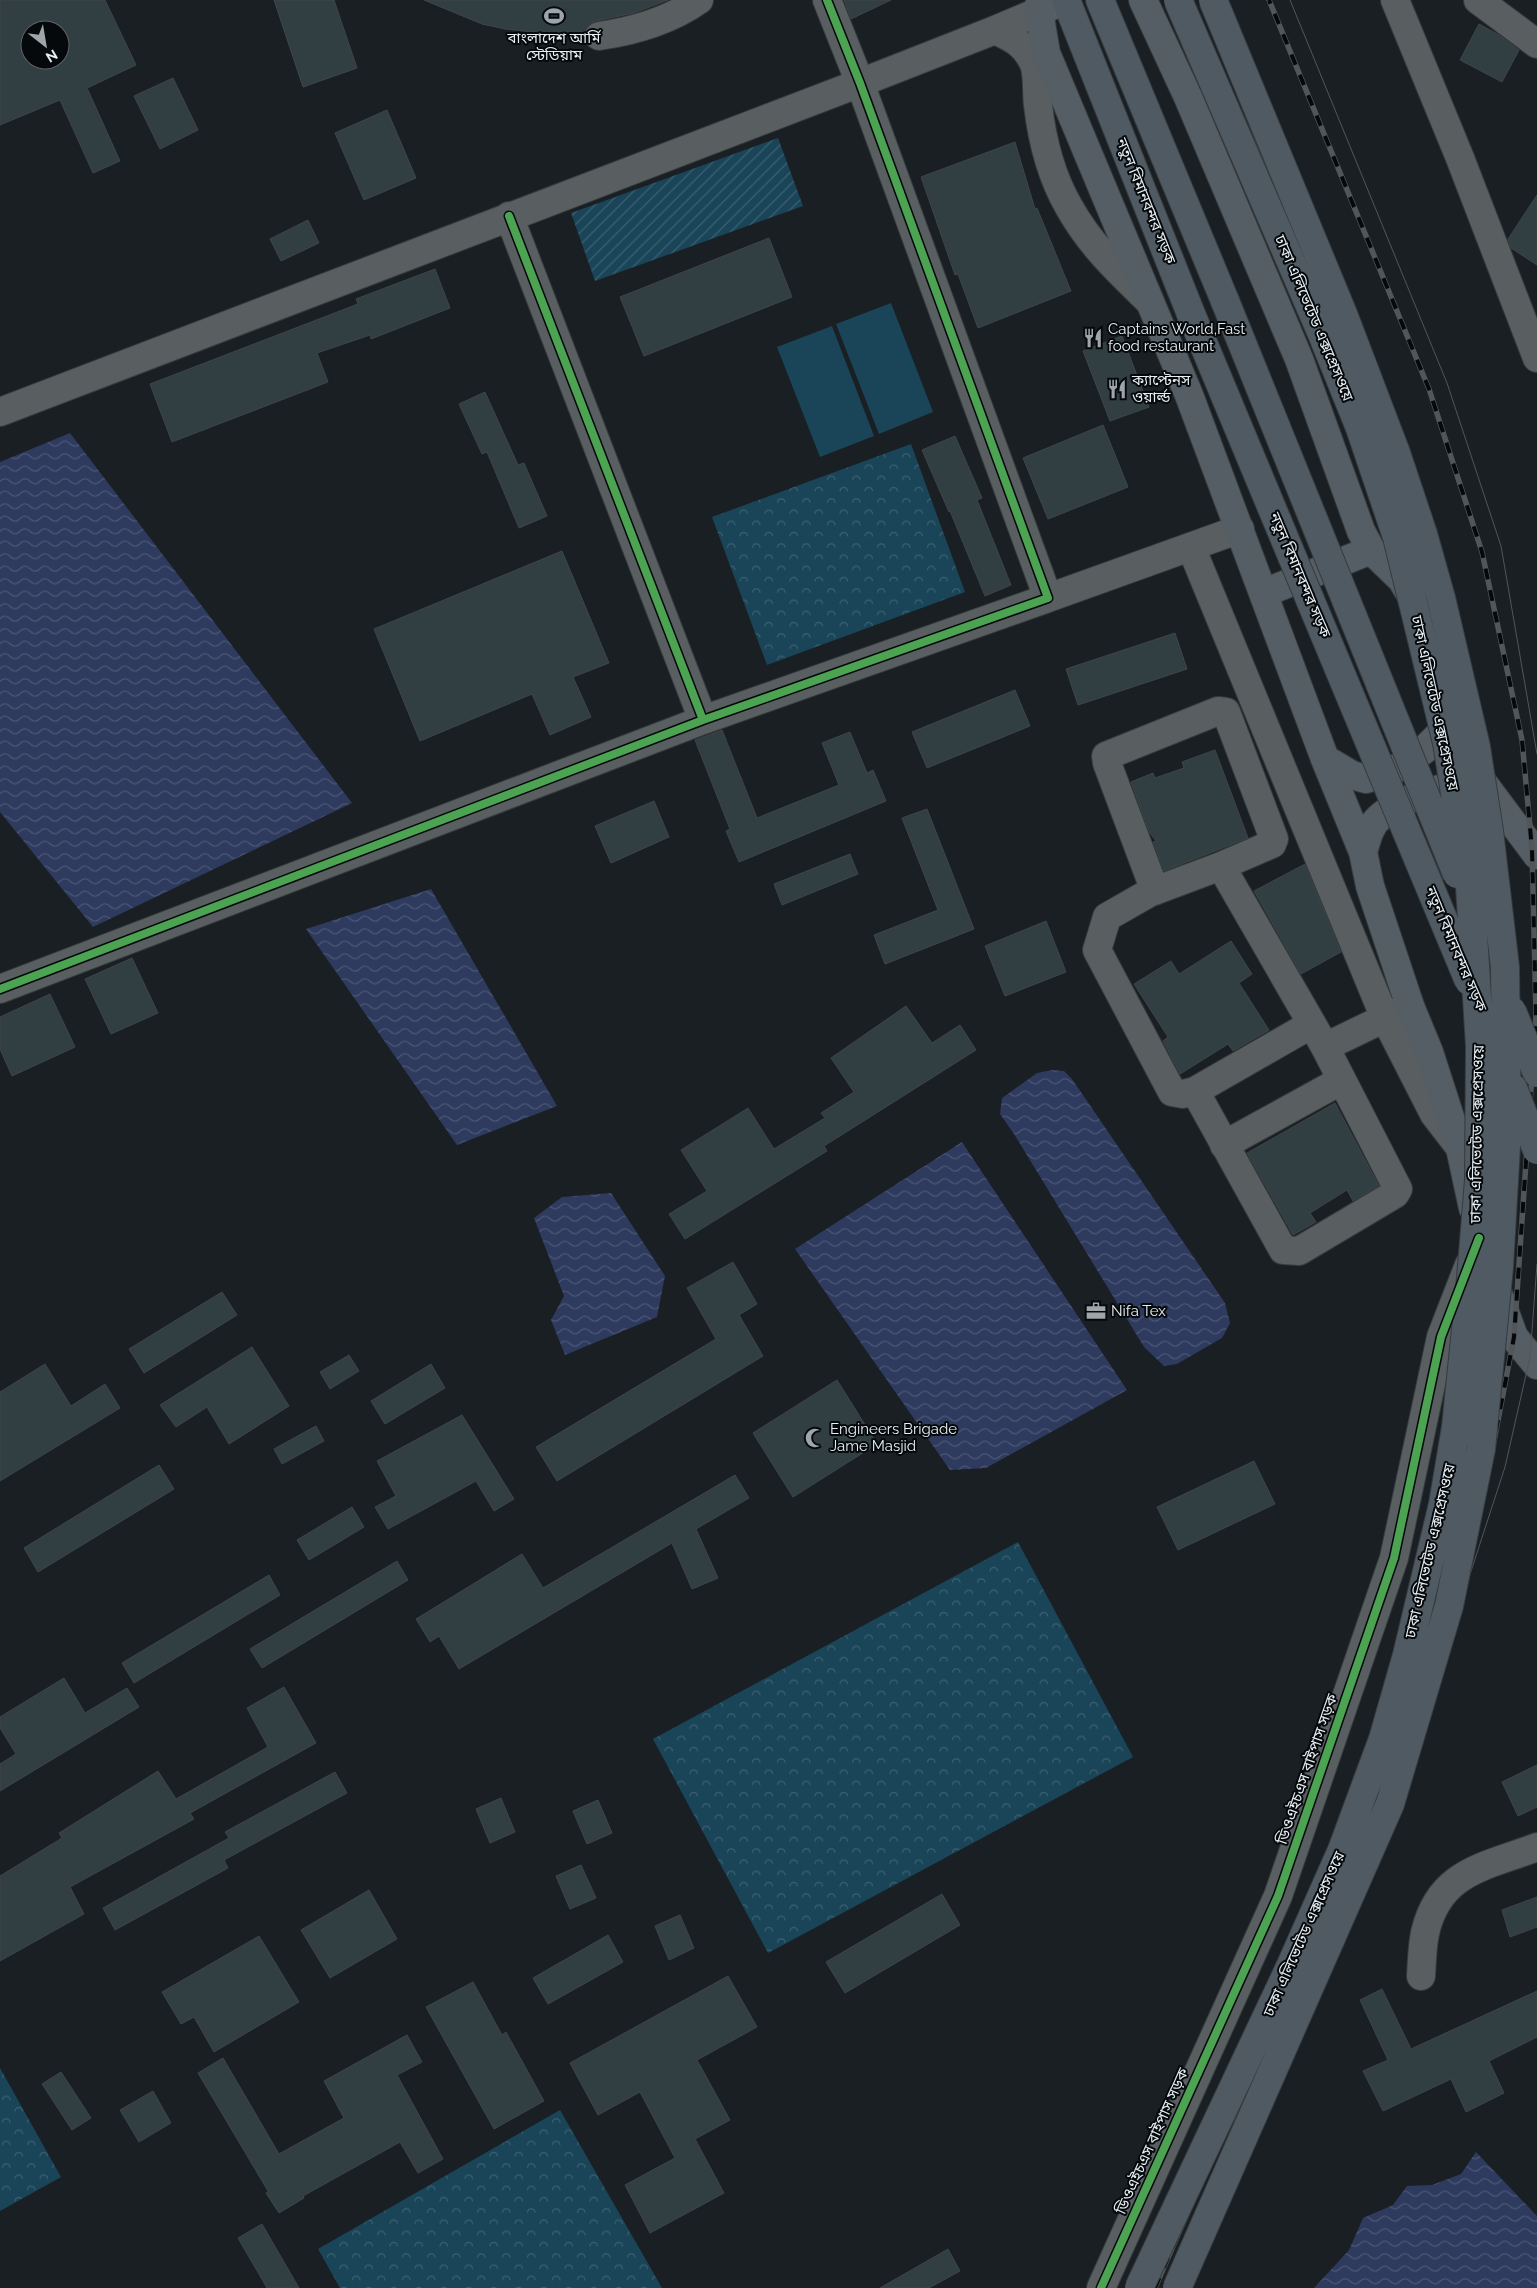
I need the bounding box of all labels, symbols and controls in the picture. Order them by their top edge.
sports icon: বাংলাদেশ আর্মি স্টেডিয়াম [543,5,565,27]
north arrow [20,20,70,70]
place label: বাংলাদেশ আর্মি স্টেডিয়াম [507,29,601,64]
text: N [43,47,60,66]
street label: নতুন বিমানবন্দর সড়ক [1112,134,1180,267]
street label: ঢাকা এলিভেটেড এক্সপ্রেসওয়ে [1270,231,1357,404]
place label: Captains World,Fast food restaurant [1108,320,1245,355]
restaurant icon: Captains World,Fast food restaurant [1082,327,1104,349]
place label: ক্যাপ্টেনস ওয়ার্ল্ড [1131,371,1191,406]
restaurant icon: ক্যাপ্টেনস ওয়ার্ল্ড [1106,378,1128,400]
street label: নতুন বিমানবন্দর সড়ক [1265,509,1335,641]
street label: ঢাকা এলিভেটেড এক্সপ্রেসওয়ে [1407,613,1462,793]
street label: নতুন বিমানবন্দর সড়ক [1421,883,1491,1015]
street label: ঢাকা এলিভেটেড এক্সপ্রেসওয়ে [1466,1044,1488,1224]
office icon: Nifa Tex [1085,1300,1107,1322]
place label: Nifa Tex [1111,1302,1166,1320]
place label: Engineers Brigade Jame Masjid [830,1420,957,1455]
mosque icon: Engineers Brigade Jame Masjid [804,1427,826,1449]
street label: ঢাকা এলিভেটেড এক্সপ্রেসওয়ে [1401,1461,1459,1641]
street label: ডিওএইচএস বাইপাস সড়ক [1272,1691,1342,1848]
street label: ঢাকা এলিভেটেড এক্সপ্রেসওয়ে [1259,1848,1349,2020]
street label: ডিওএইচএস বাইপাস সড়ক [1111,2064,1193,2218]

